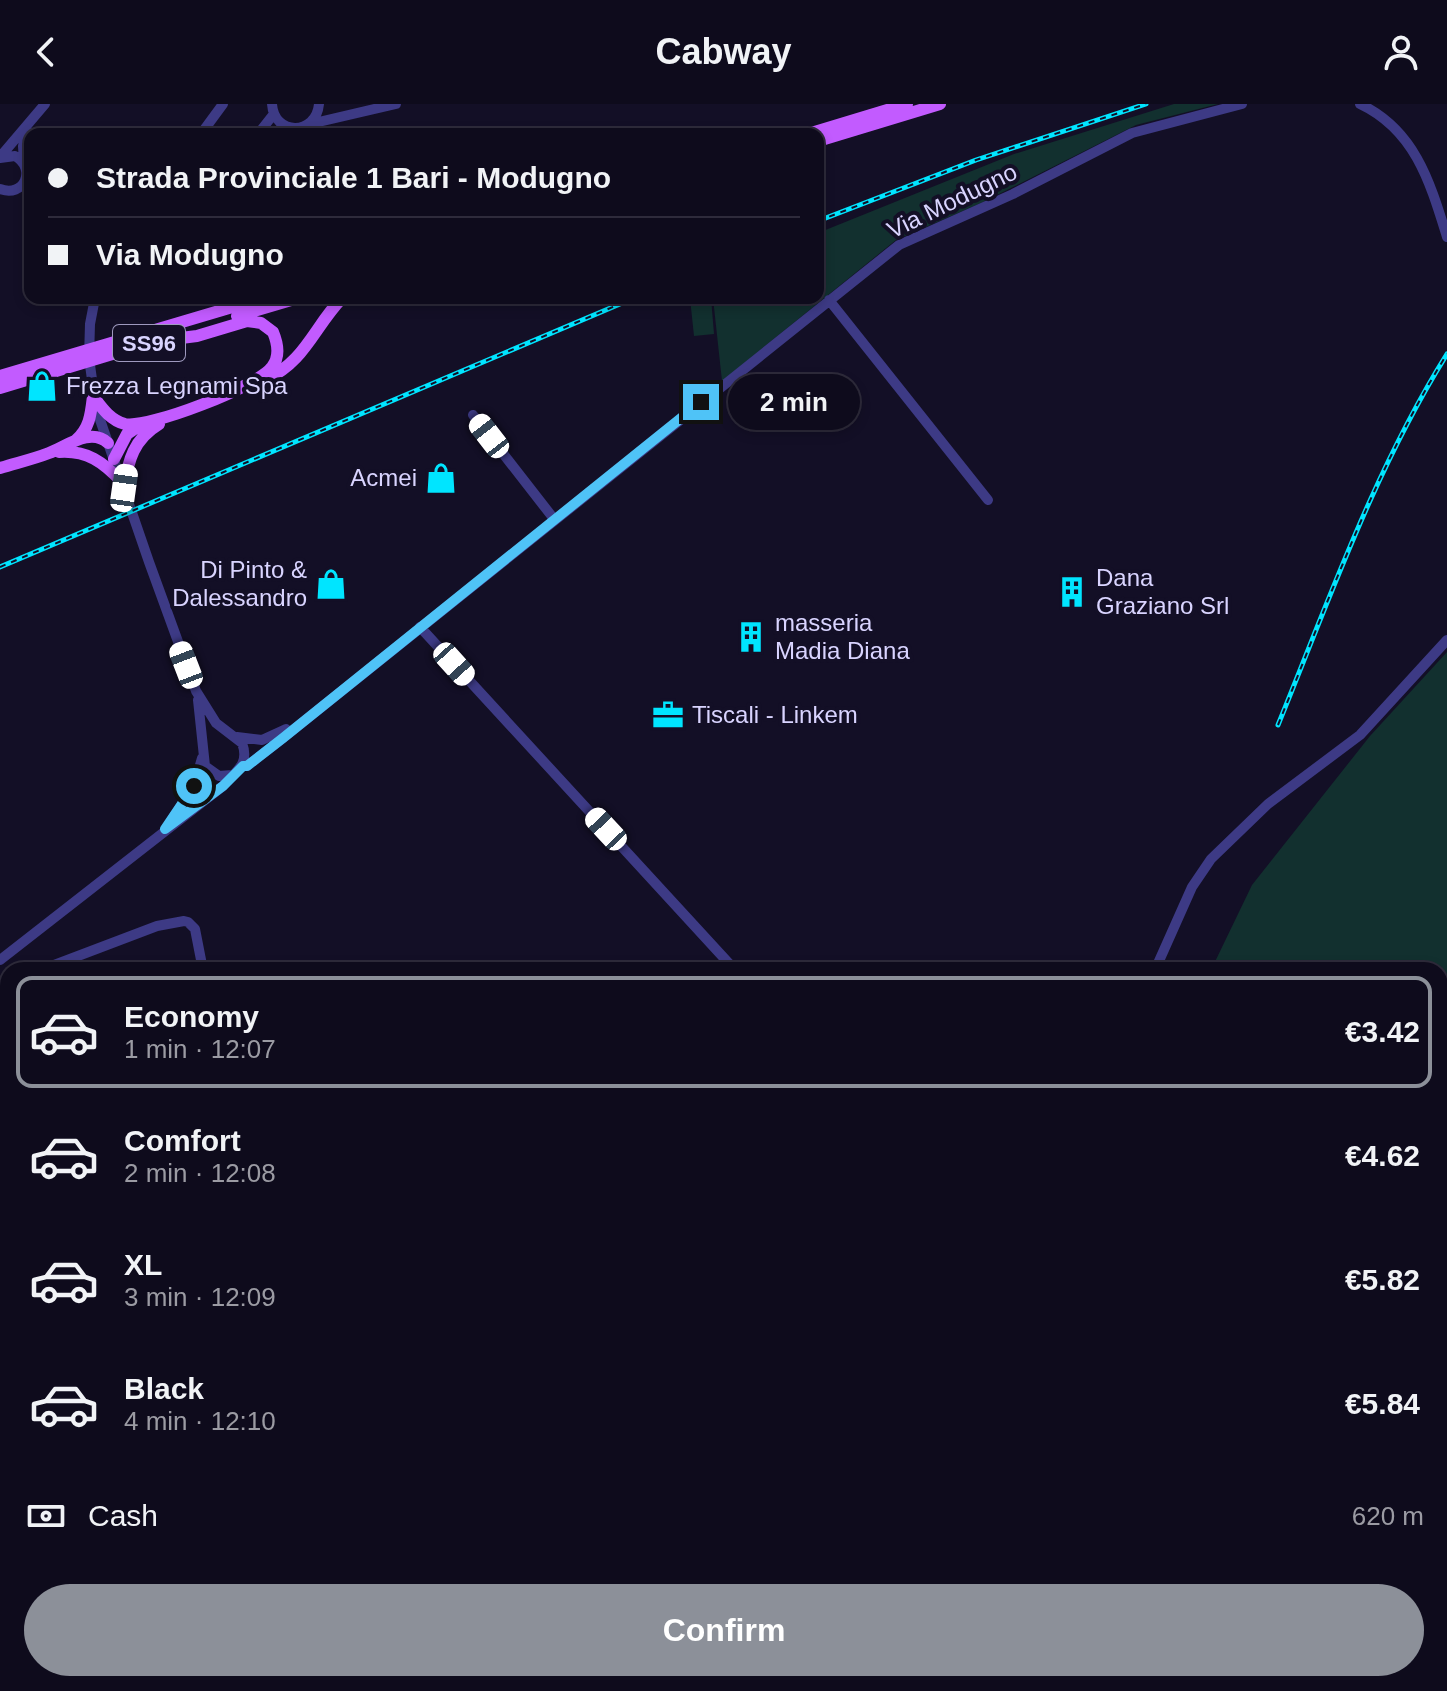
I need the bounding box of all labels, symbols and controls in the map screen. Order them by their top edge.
icon: back [24,30,68,74]
icon: person [1379,30,1423,74]
text: Cabway [655,31,792,72]
street label: Via Modugno [882,158,1021,244]
text: Strada Provinciale 1 Bari - Modugno [96,161,611,194]
text: Via Modugno [96,238,284,271]
road number: SS96 [113,325,185,361]
shop icon: Frezza Legnami Spa [25,369,59,403]
place label: Frezza Legnami Spa [66,372,288,399]
callout: 2 min [729,374,861,430]
route end [683,384,719,420]
text: 2 min [760,387,828,417]
car [465,410,513,462]
shop icon: Acmei [424,461,458,495]
car [109,463,139,513]
place label: Acmei [350,464,417,491]
place label: Di Pinto & Dalessandro [172,556,307,611]
place label: Dana Graziano Srl [1096,564,1229,619]
shop icon: Di Pinto & Dalessandro [314,567,348,601]
building icon: Dana Graziano Srl [1055,575,1089,609]
place label: masseria Madia Diana [775,609,910,664]
building icon: masseria Madia Diana [734,620,768,654]
car [166,638,206,692]
car [429,638,479,690]
office icon: Tiscali - Linkem [651,698,685,732]
place label: Tiscali - Linkem [692,701,858,728]
route start [176,768,212,804]
car [581,803,631,855]
icon: car [28,996,100,1068]
text: Economy [124,1000,259,1033]
text: €3.42 [1345,1015,1420,1048]
text: 1 min · 12:07 [124,1034,276,1064]
icon: car [28,1120,100,1192]
text: Comfort [124,1124,241,1157]
text: €4.62 [1345,1139,1420,1172]
text: 2 min · 12:08 [124,1158,276,1188]
icon: car [28,1244,100,1316]
text: XL [124,1248,162,1281]
text: €5.82 [1345,1263,1420,1296]
text: 3 min · 12:09 [124,1282,276,1312]
icon: car [28,1368,100,1440]
text: Black [124,1372,204,1405]
text: €5.84 [1345,1387,1420,1420]
text: 4 min · 12:10 [124,1406,276,1436]
icon: cash [24,1494,68,1538]
text: Cash [88,1499,158,1532]
text: 620 m [1352,1501,1424,1531]
button: Confirm [24,1584,1424,1676]

